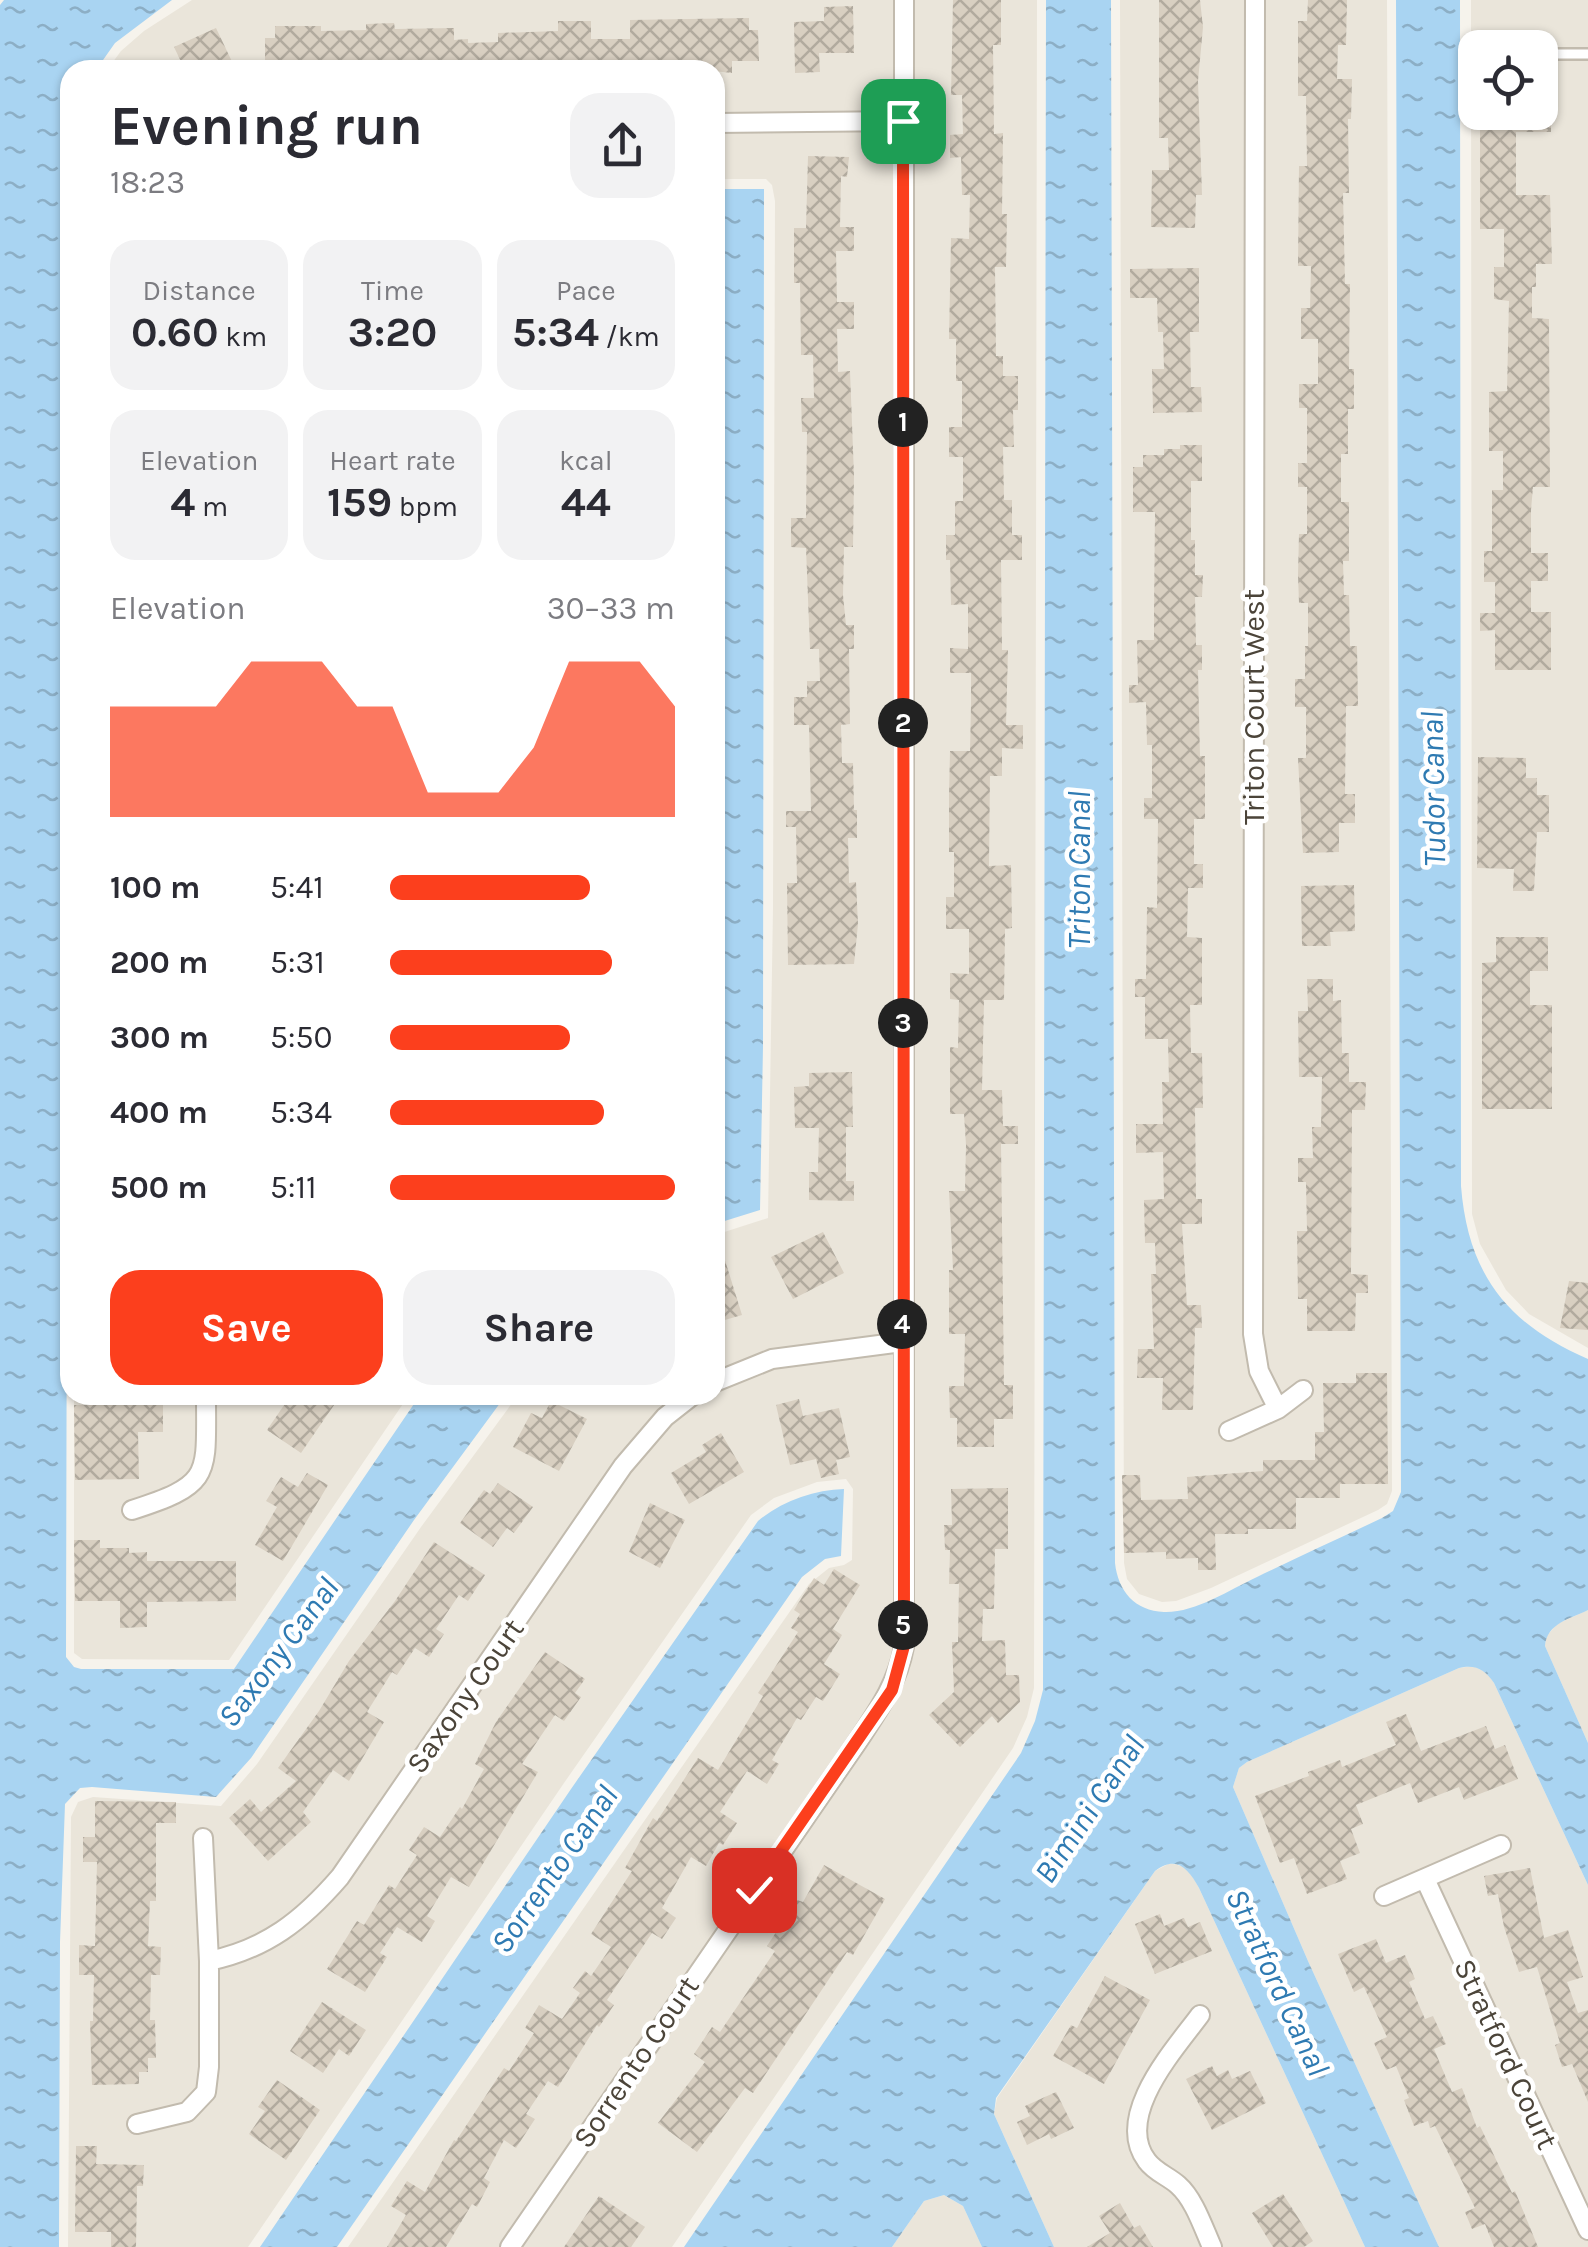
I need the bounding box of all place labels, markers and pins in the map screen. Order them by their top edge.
pin [861,79,946,164]
pin: 1 [878,397,928,447]
pin: 2 [878,698,928,748]
pin: 3 [878,998,928,1048]
pin: 4 [877,1299,927,1349]
pin: 5 [878,1600,928,1650]
pin [712,1848,797,1933]

